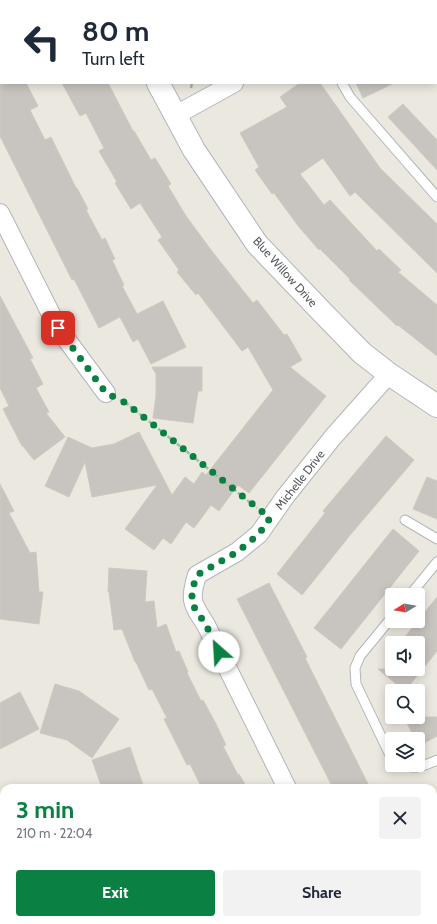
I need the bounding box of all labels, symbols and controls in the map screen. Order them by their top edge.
text: 80 m [82,14,149,48]
icon: left [16,16,68,68]
text: Turn left [82,48,145,70]
street label: Blue Willow Drive [250,233,321,310]
pin [41,311,75,345]
icon: arrive [47,317,69,339]
street label: Michelle Drive [272,447,328,513]
north arrow [385,588,425,628]
map controls [385,588,425,772]
position arrow [198,631,240,673]
button: sound [385,636,425,676]
button: search [385,684,425,724]
button: layers [385,732,425,772]
text: 3 min [16,795,74,824]
button: close [379,797,421,839]
text: 210 m · 22:04 [16,825,92,841]
button: Exit [16,870,215,916]
button: Share [223,870,421,916]

